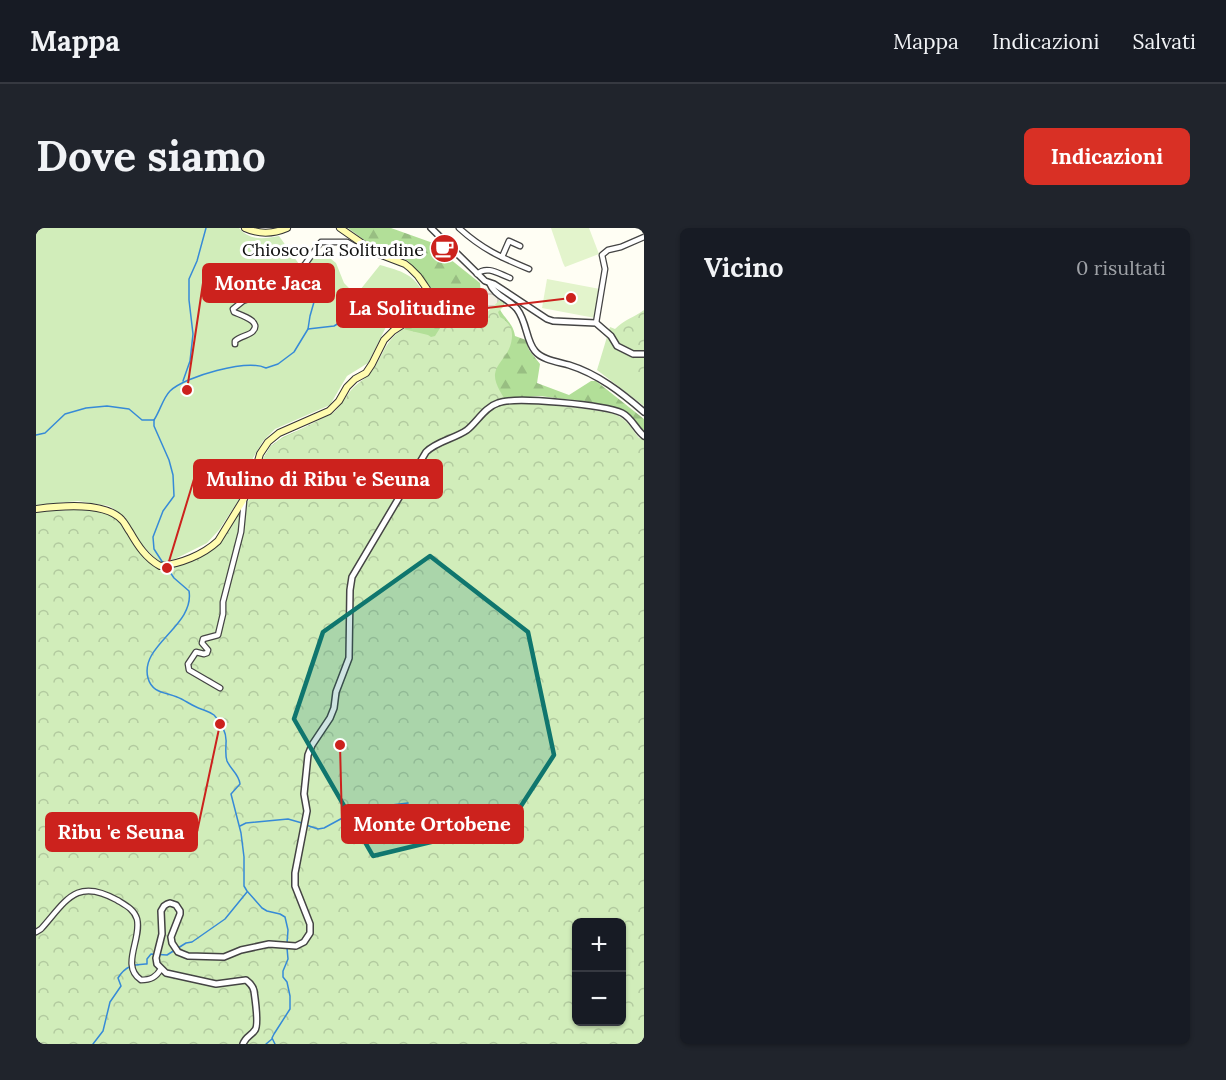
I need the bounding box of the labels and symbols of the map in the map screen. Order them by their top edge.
cafe icon: Chiosco La Solitudine [429,233,461,265]
place label: Chiosco La Solitudine [242,238,424,261]
callout: Monte Jaca [203,264,334,302]
text: Monte Jaca [215,270,322,295]
callout: La Solitudine [337,289,487,327]
text: La Solitudine [349,295,475,320]
callout: Mulino di Ribu 'e Seuna [194,460,442,498]
text: Mulino di Ribu 'e Seuna [206,466,431,491]
callout: Monte Ortobene [342,805,523,843]
text: Monte Ortobene [353,811,511,836]
callout: Ribu 'e Seuna [46,813,197,851]
text: Ribu 'e Seuna [58,819,185,844]

